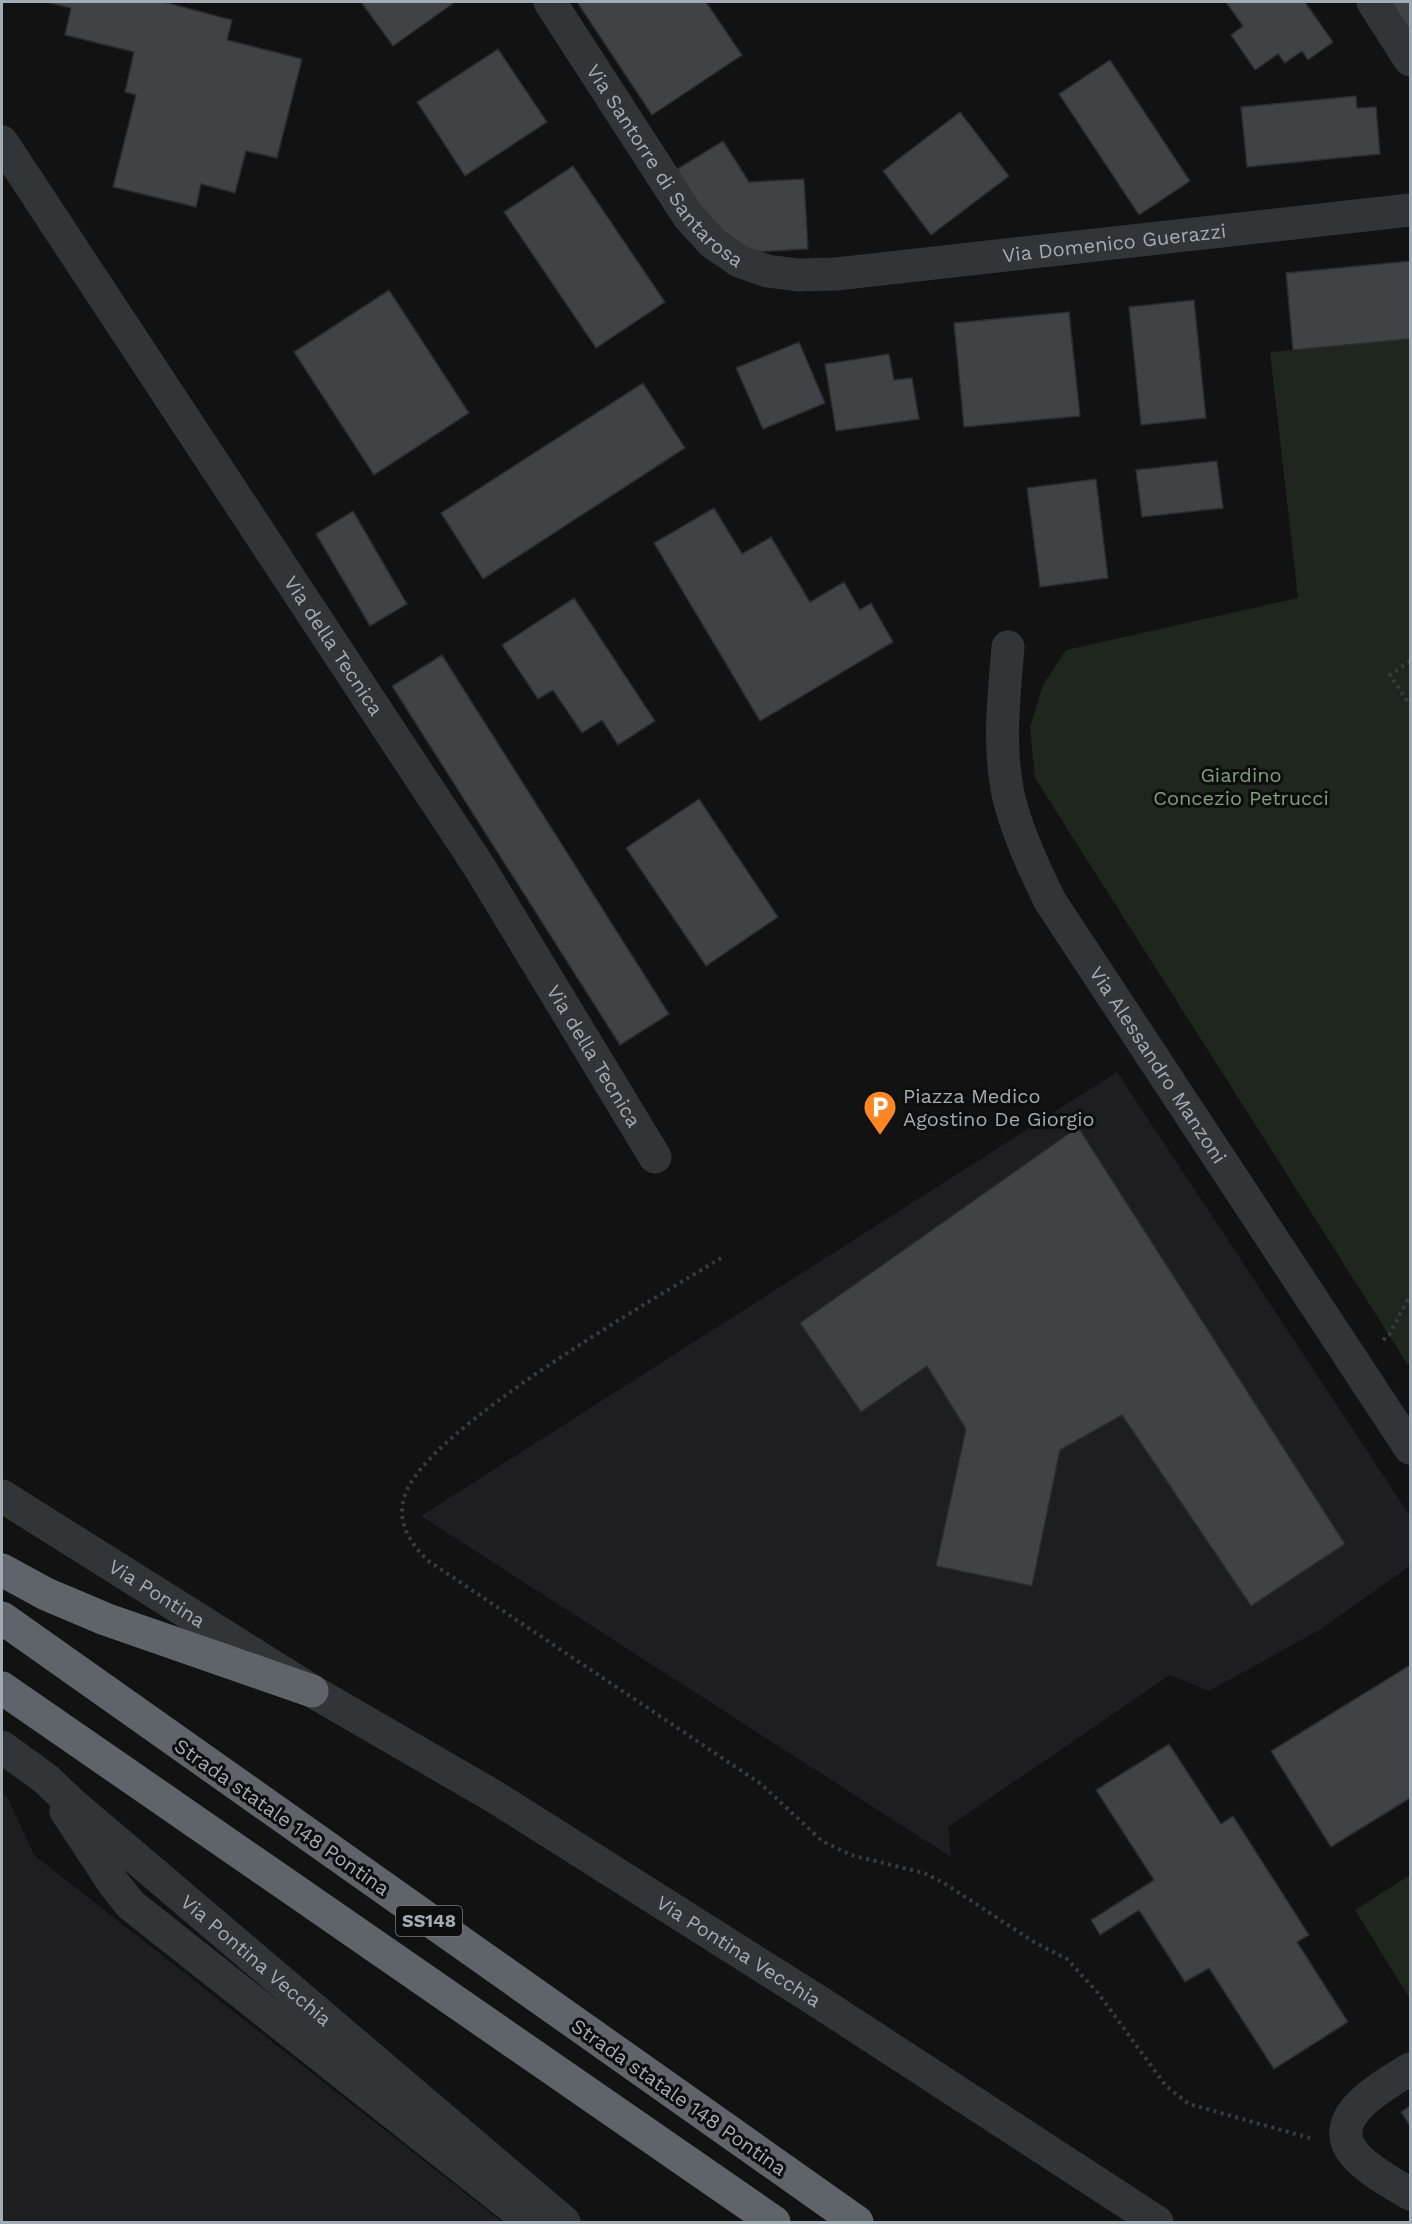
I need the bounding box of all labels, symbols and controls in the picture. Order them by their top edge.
street label: Via Santorre di Santarosa [581,60,748,272]
street label: Via Domenico Guerazzi [1001,219,1227,267]
street label: Via della Tecnica [279,571,388,720]
park label: Giardino Concezio Petrucci [1153,763,1329,810]
street label: Via Alessandro Manzoni [1084,962,1231,1168]
street label: Via della Tecnica [542,980,646,1132]
place label: Piazza Medico Agostino De Giorgio [903,1084,1094,1131]
parking icon: Piazza Medico Agostino De Giorgio [862,1089,898,1136]
street label: Via Pontina [104,1554,210,1633]
street label: Strada statale 148 Pontina [170,1733,394,1901]
street label: Via Pontina Vecchia [176,1889,336,2031]
street label: Via Pontina Vecchia [652,1890,826,2012]
road number: SS148 [396,1906,462,1936]
street label: Strada statale 148 Pontina [567,2013,791,2181]

